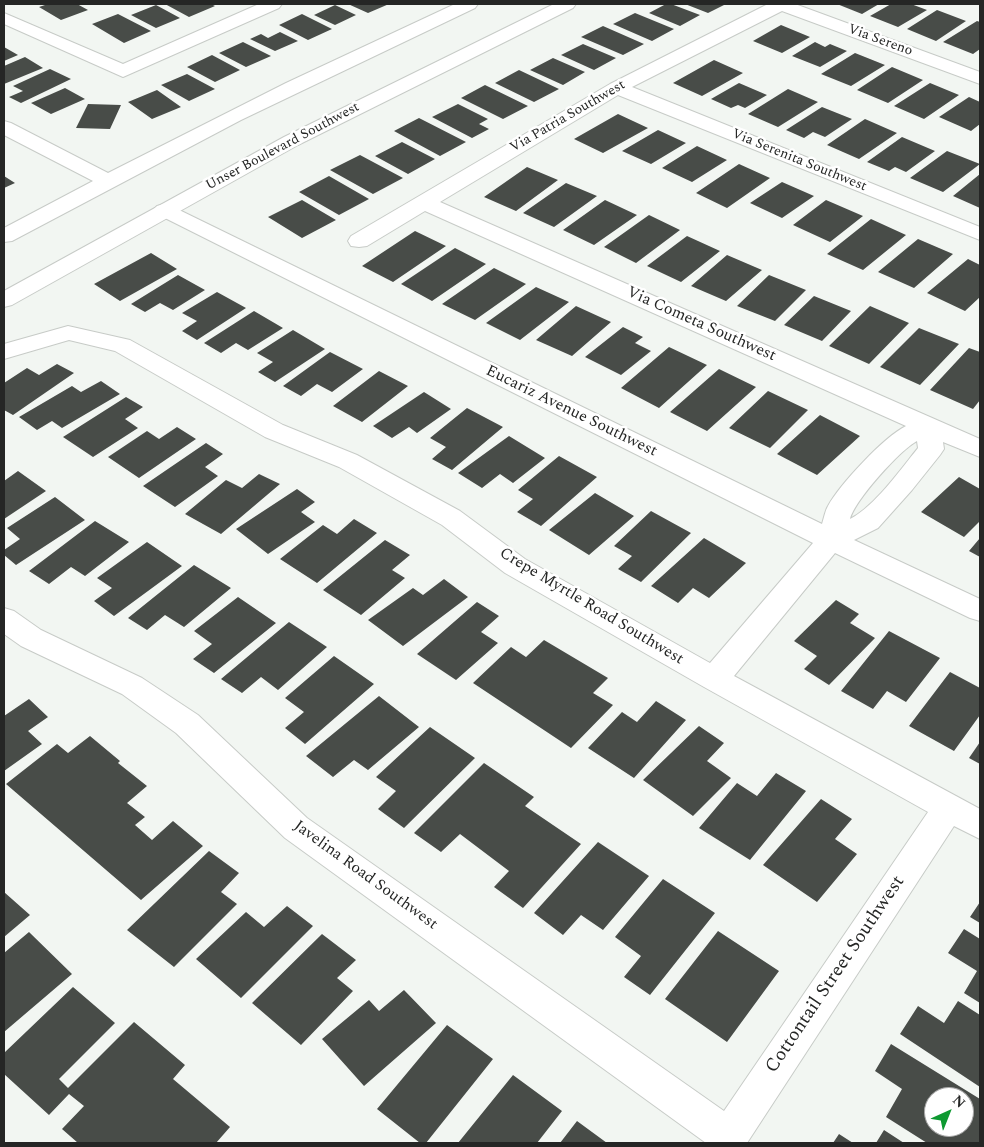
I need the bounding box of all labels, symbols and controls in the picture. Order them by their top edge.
street label: Via Sereno [845,22,915,60]
street label: Via Patria Southwest [507,77,629,157]
street label: Unser Boulevard Southwest [203,99,363,195]
street label: Via Serenita Southwest [729,126,869,196]
street label: Via Cometa Southwest [623,283,779,367]
street label: Eucariz Avenue Southwest [482,362,660,462]
street label: Crepe Myrtle Road Southwest [495,544,687,670]
street label: Javelina Road Southwest [289,817,441,935]
street label: Cottontail Street Southwest [761,872,911,1078]
north arrow [924,1087,974,1137]
text: N [948,1090,970,1113]

